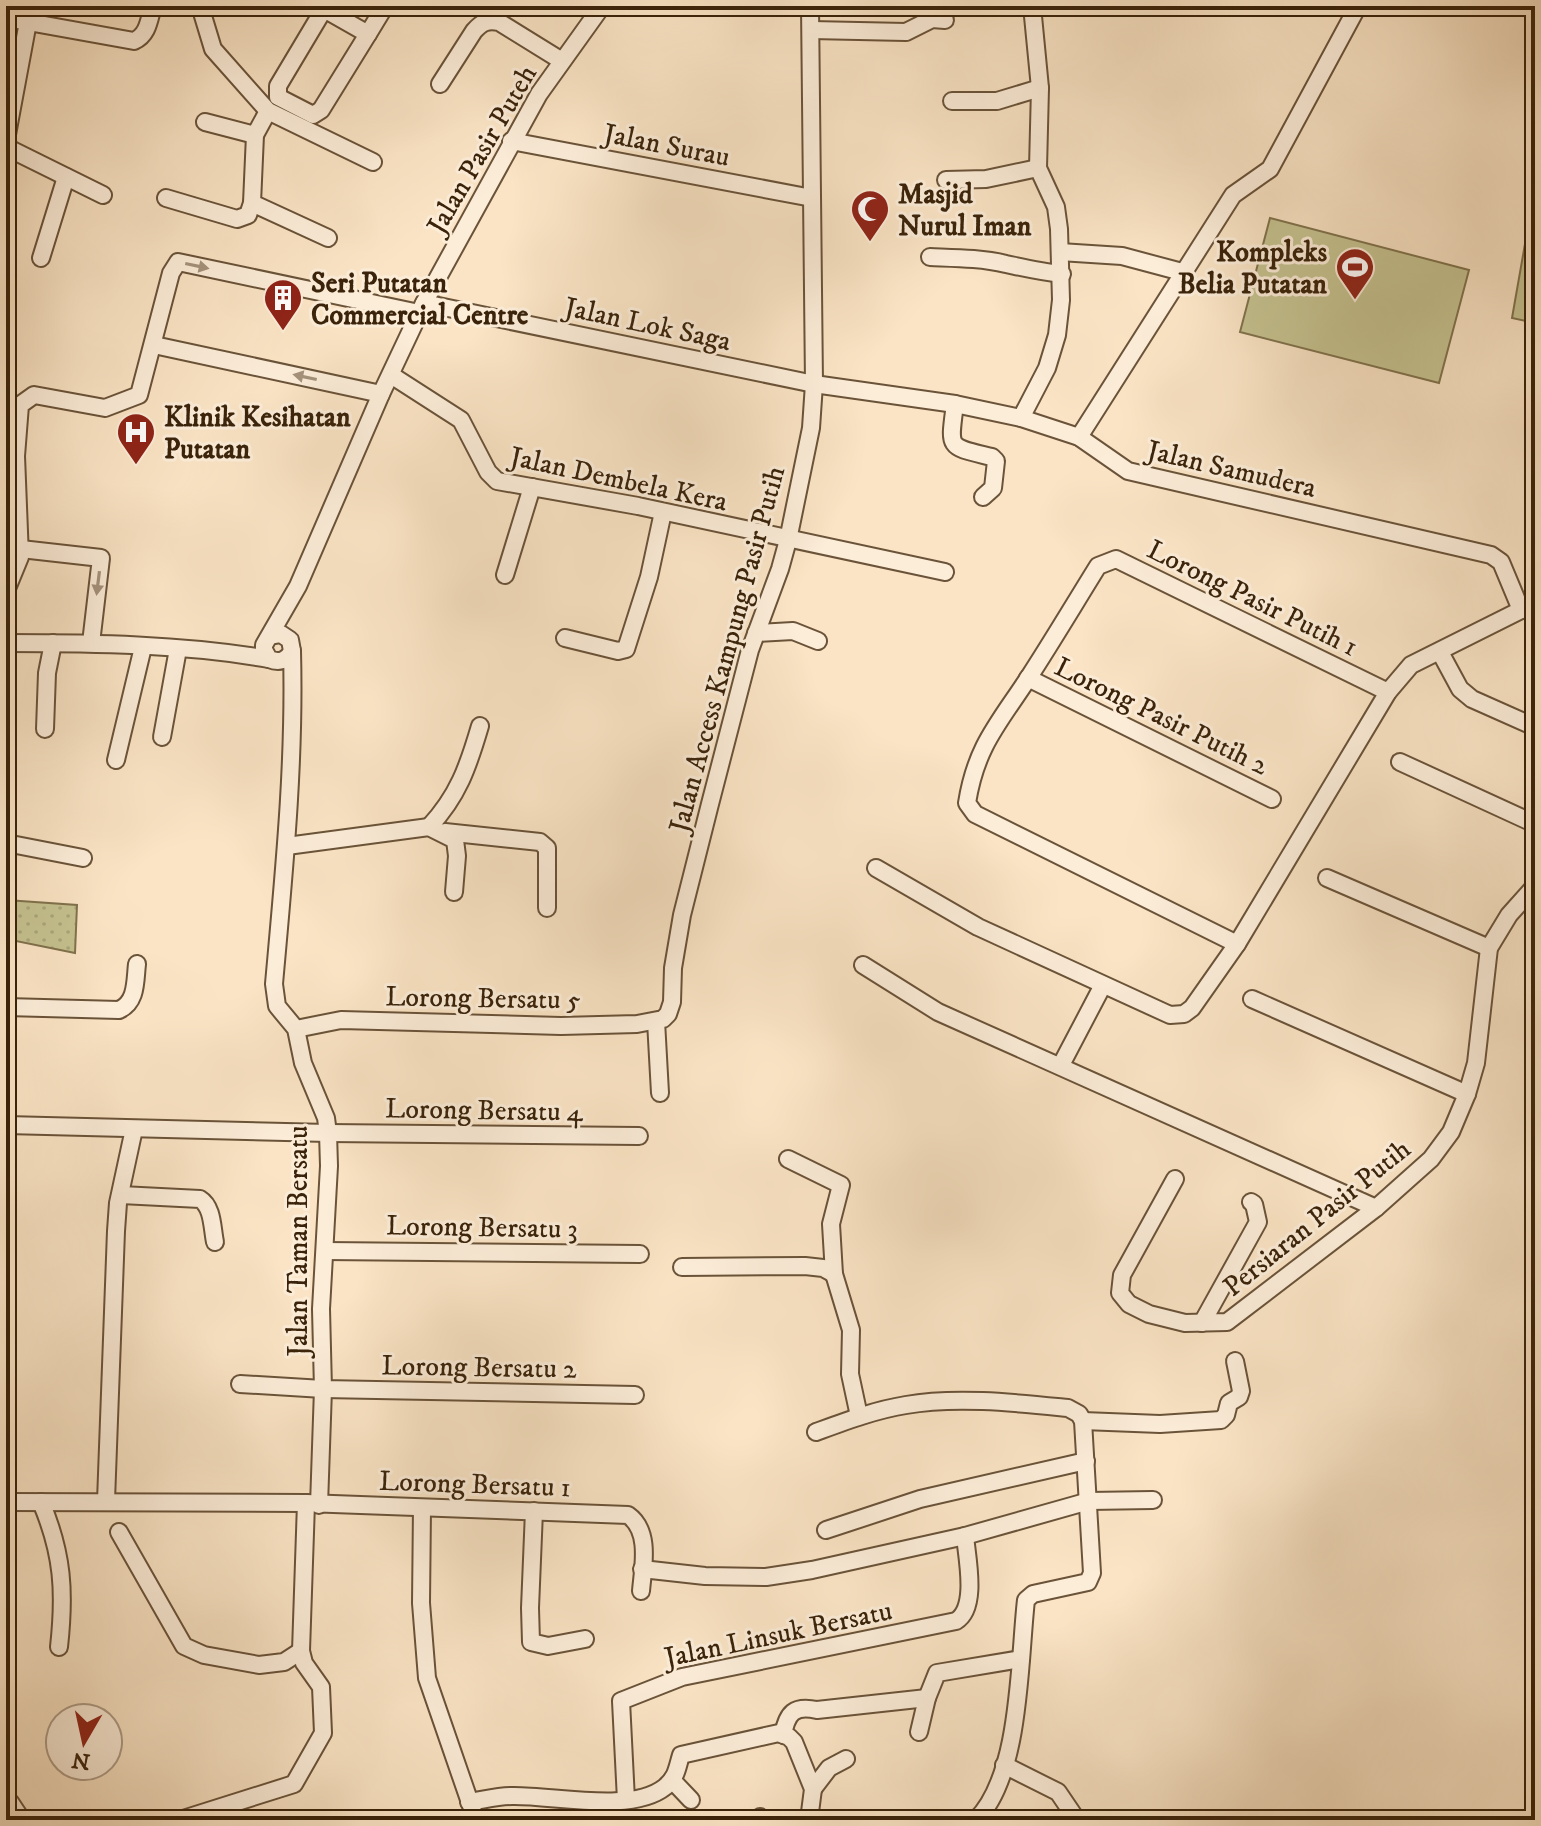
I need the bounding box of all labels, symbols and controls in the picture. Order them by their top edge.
street label: Jalan Pasir Puteh [418,59,545,243]
street label: Jalan Surau [598,116,733,175]
place label: Masjid Nurul Iman [898,177,1032,244]
mosque icon: Masjid Nurul Iman [849,188,891,243]
place label: Kompleks Belia Putatan [1178,235,1328,302]
sports icon: Kompleks Belia Putatan [1334,246,1376,301]
one-way arrow [184,260,209,273]
place label: Seri Putatan Commercial Centre [311,266,529,333]
building icon: Seri Putatan Commercial Centre [262,277,304,332]
street label: Jalan Lok Saga [558,289,734,359]
one-way arrow [293,370,318,383]
place label: Klinik Kesihatan Putatan [164,400,351,467]
hospital icon: Klinik Kesihatan Putatan [115,411,157,466]
street label: Jalan Samudera [1141,432,1320,506]
street label: Jalan Dembela Kera [504,439,731,520]
street label: Jalan Access Kampung Pasir Putih [661,462,793,839]
street label: Lorong Pasir Putih 1 [1141,532,1363,665]
one-way arrow [92,571,105,596]
street label: Lorong Pasir Putih 2 [1049,649,1274,783]
street label: Lorong Bersatu 5 [385,979,581,1018]
street label: Lorong Bersatu 4 [385,1091,584,1130]
street label: Jalan Taman Bersatu [281,1125,316,1360]
street label: Persiaran Pasir Putih [1216,1132,1418,1304]
street label: Lorong Bersatu 3 [386,1208,578,1247]
street label: Lorong Bersatu 2 [381,1348,577,1387]
street label: Lorong Bersatu 1 [379,1464,571,1505]
street label: Jalan Linsuk Bersatu [658,1593,895,1676]
north arrow [44,1702,124,1782]
text: N [70,1746,92,1775]

